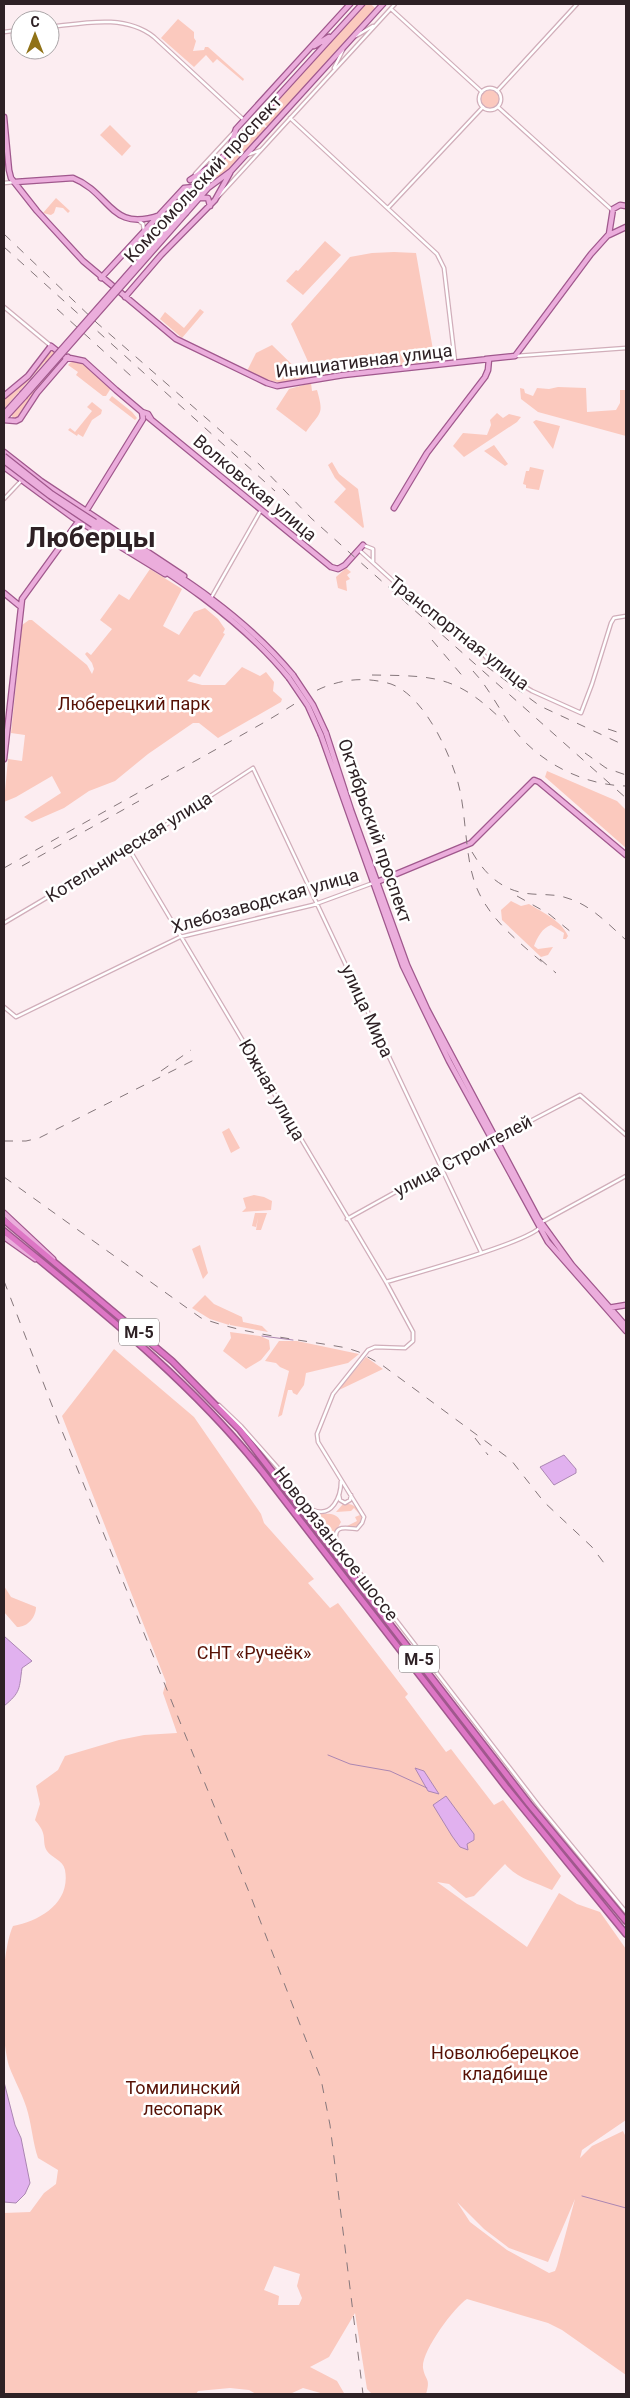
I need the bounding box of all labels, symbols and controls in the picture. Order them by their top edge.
north arrow [10,10,60,60]
text: С [30,14,40,30]
street label: Комсомольский проспект [120,90,286,267]
street label: Инициативная улица [275,339,453,382]
street label: Волковская улица [189,430,321,545]
district label: Люберцы [26,521,156,554]
street label: Транспортная улица [385,571,534,694]
park label: Люберецкий парк [58,693,210,714]
street label: Октябрьский проспект [334,736,417,926]
street label: Котельническая улица [42,787,216,906]
street label: Хлебозаводская улица [169,864,361,937]
street label: улица Мира [337,961,398,1060]
street label: Южная улица [235,1035,310,1144]
street label: улица Строителей [390,1110,535,1201]
road number: М-5 [119,1318,159,1345]
street label: Новорязанское шоссе [270,1463,403,1625]
park label: СНТ «Ручеёк» [197,1642,311,1663]
road number: М-5 [399,1646,439,1672]
park label: Новолюберецкое кладбище [431,2042,579,2084]
park label: Томилинский лесопарк [126,2077,240,2119]

